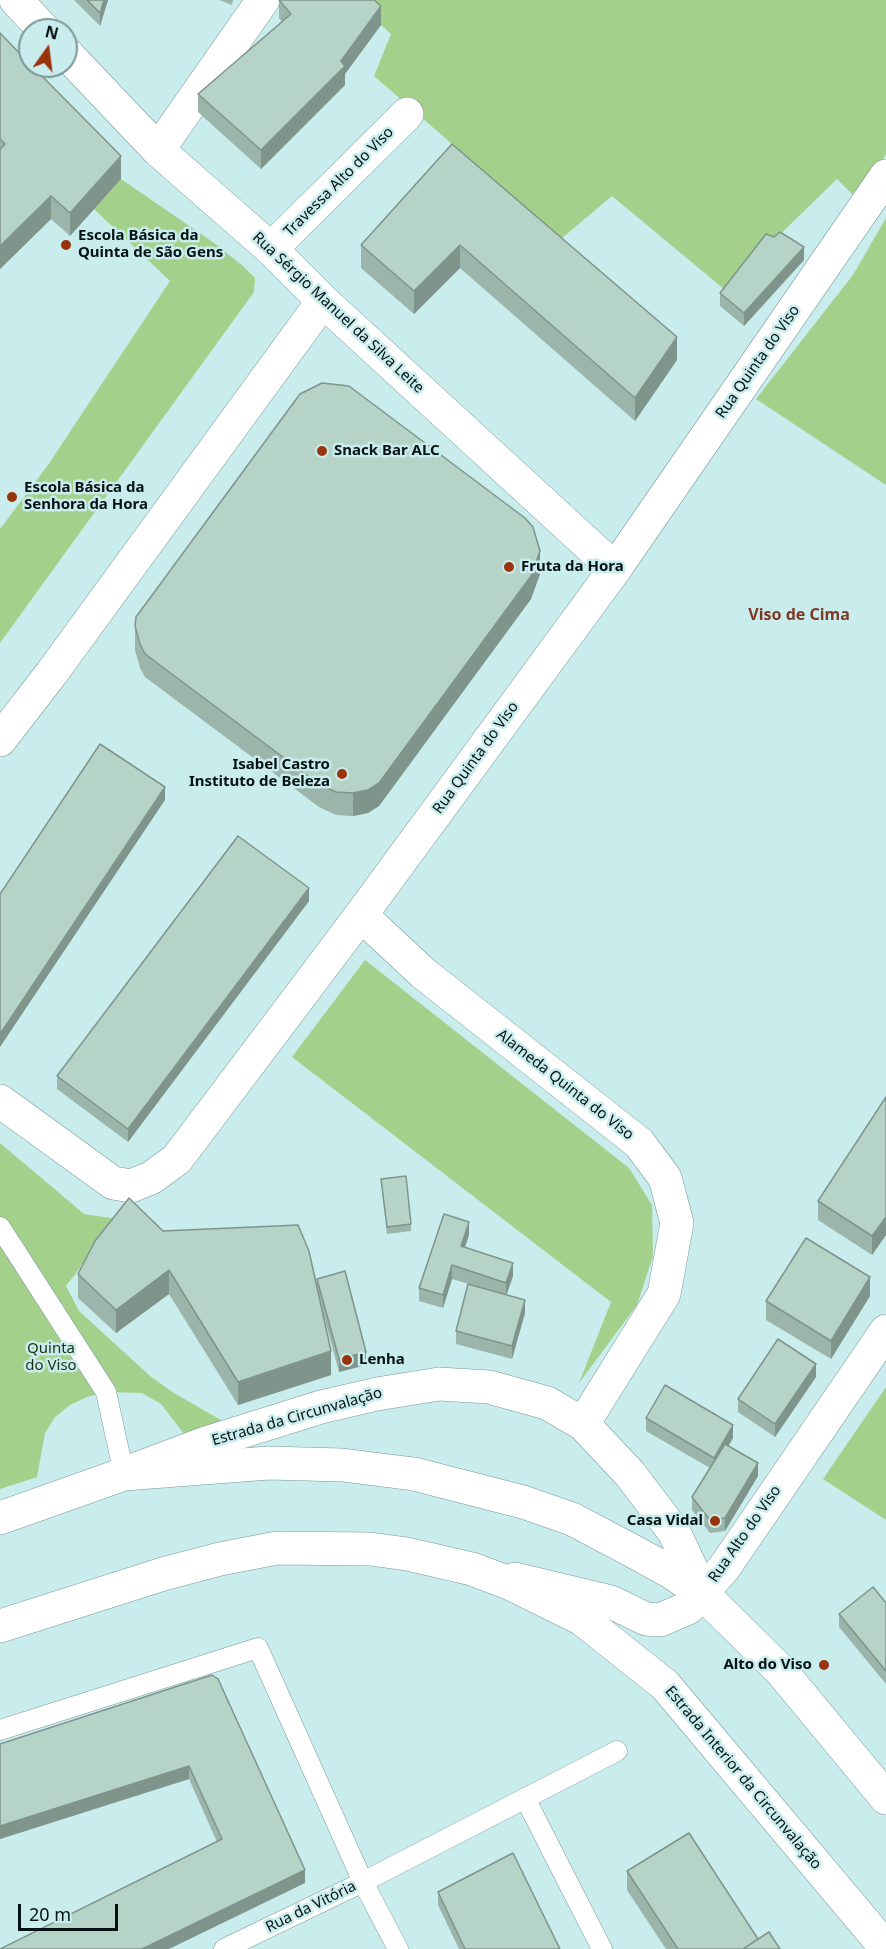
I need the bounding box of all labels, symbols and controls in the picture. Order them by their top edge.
north arrow [18,18,78,78]
text: N [43,20,61,45]
street label: Travessa Alto do Viso [280,123,398,241]
place label: Escola Básica da Quinta de São Gens [78,227,223,262]
street label: Rua Sérgio Manuel da Silva Leite [248,229,428,397]
marker: Escola Básica da Quinta de São Gens [59,238,73,252]
street label: Rua Quinta do Viso [712,302,804,422]
place label: Snack Bar ALC [334,442,440,460]
marker: Snack Bar ALC [315,444,329,458]
place label: Escola Básica da Senhora da Hora [24,479,148,514]
marker: Escola Básica da Senhora da Hora [5,490,19,504]
place label: Fruta da Hora [521,558,624,576]
marker: Fruta da Hora [502,560,516,574]
district label: Viso de Cima [748,605,850,625]
street label: Rua Quinta do Viso [429,698,523,818]
place label: Isabel Castro Instituto de Beleza [189,756,330,791]
marker: Isabel Castro Instituto de Beleza [335,767,349,781]
street label: Alameda Quinta do Viso [493,1026,637,1144]
park label: Quinta do Viso [25,1340,77,1375]
place label: Lenha [359,1351,405,1369]
marker: Lenha [340,1353,354,1367]
street label: Estrada da Circunvalação [210,1384,384,1450]
street label: Rua Alto do Viso [705,1482,785,1586]
place label: Casa Vidal [627,1512,703,1530]
marker: Casa Vidal [708,1514,722,1528]
place label: Alto do Viso [723,1656,812,1674]
marker: Alto do Viso [817,1658,831,1672]
street label: Estrada Interior da Circunvalação [661,1683,825,1873]
street label: Rua da Vitória [263,1877,359,1937]
scale bar [21,1892,122,1930]
text: 20 m [29,1902,71,1926]

